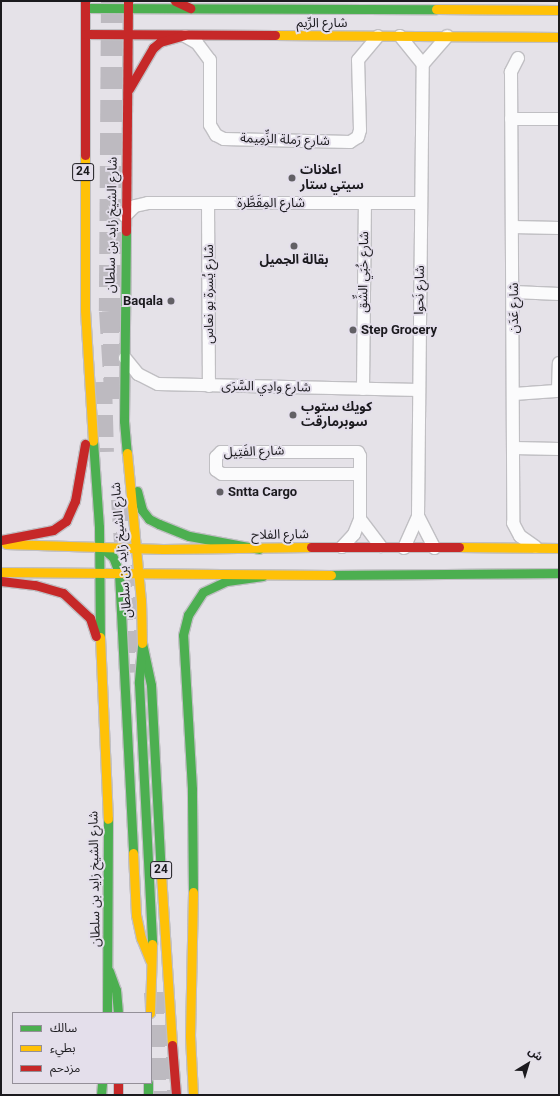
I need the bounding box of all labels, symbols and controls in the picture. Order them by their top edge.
street label: شارع الرِّيم [297,15,347,31]
street label: شارع رَملة الزِّمِيمة [240,131,330,149]
street label: شارع الشيخ زايد بن سلطان [103,157,121,293]
road number: 24 [72,162,94,182]
place label: اعلانات سيتي ستار [300,163,364,194]
marker: اعلانات سيتي ستار [287,173,297,183]
street label: شارع المِقَطَّرة [237,195,305,211]
street label: شارع خُبَي الشِّق [355,231,373,313]
marker: بقالة الجميل [289,241,299,251]
street label: شارع يُسرة بو نعاس [201,244,217,344]
place label: بقالة الجميل [259,252,329,268]
street label: شارع نَحوا [412,265,428,315]
street label: شارع عَدَن [506,283,522,333]
place label: Baqala [123,293,163,309]
marker: Baqala [166,296,176,306]
place label: Step Grocery [361,322,437,338]
marker: Step Grocery [348,325,358,335]
street label: شارع وادِي السَّرَى [221,378,311,396]
place label: كويك ستوب سوبرمارقت [301,400,372,431]
marker: كويك ستوب سوبرمارقت [288,410,298,420]
street label: شارع الفَتِيل [223,443,285,461]
street label: شارع الشيخ زايد بن سلطان [108,481,136,619]
place label: Sntta Cargo [228,484,297,500]
marker: Sntta Cargo [215,487,225,497]
street label: شارع الفلاح [251,527,309,543]
street label: شارع الشيخ زايد بن سلطان [86,811,104,947]
road number: 24 [150,860,172,880]
legend [12,1012,152,1084]
text: سالك [50,1021,77,1035]
text: بطيء [50,1041,76,1055]
north arrow [508,1044,548,1084]
text: ش [526,1044,546,1064]
text: مزدحم [50,1061,80,1075]

